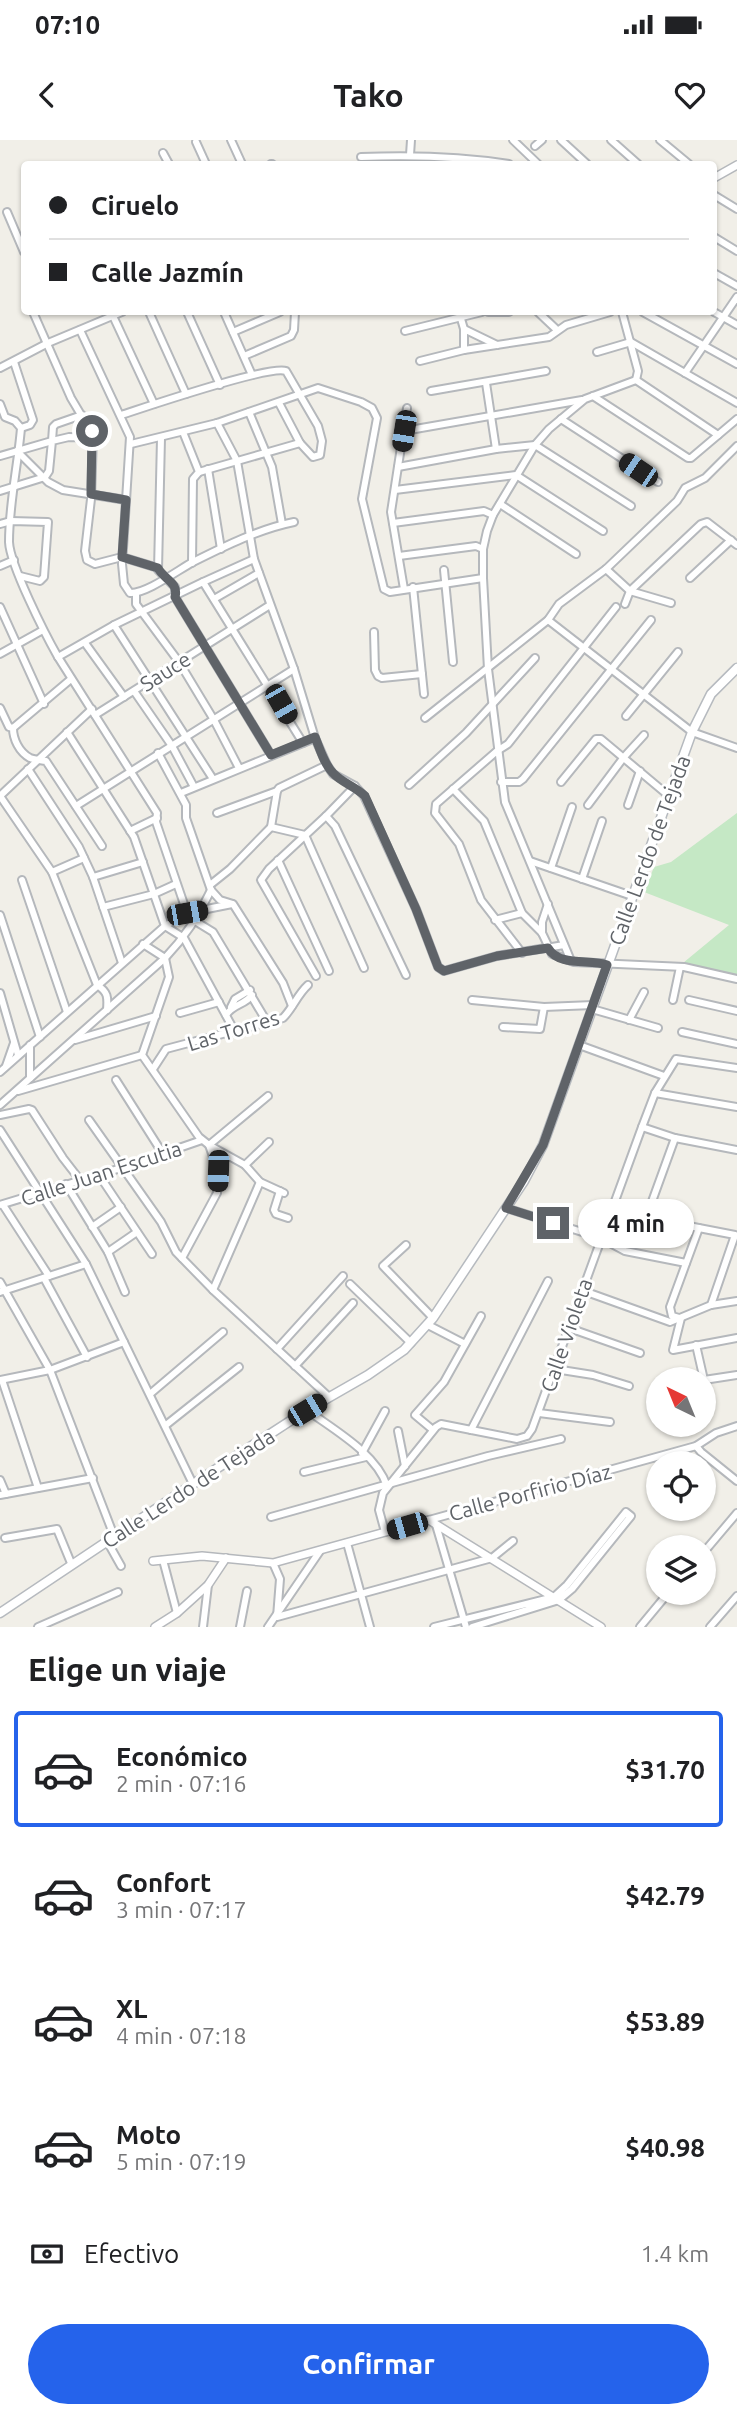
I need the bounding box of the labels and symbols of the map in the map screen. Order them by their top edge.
car [391,409,418,453]
route start [76,415,108,447]
car [615,450,662,490]
street label: Sauce [135,646,195,696]
car [262,681,301,727]
street label: Calle Lerdo de Tejada [603,752,695,948]
car [165,899,210,927]
street label: Las Torres [184,1005,282,1055]
street label: Calle Juan Escutia [17,1136,185,1210]
car [207,1150,230,1192]
callout: 4 min [578,1198,693,1248]
route end [537,1207,569,1239]
street label: Calle Violeta [535,1275,597,1395]
north arrow [646,1367,716,1437]
car [284,1390,331,1430]
street label: Calle Lerdo de Tejada [97,1423,279,1553]
street label: Calle Porfirio Díaz [446,1459,614,1525]
car [384,1510,431,1542]

